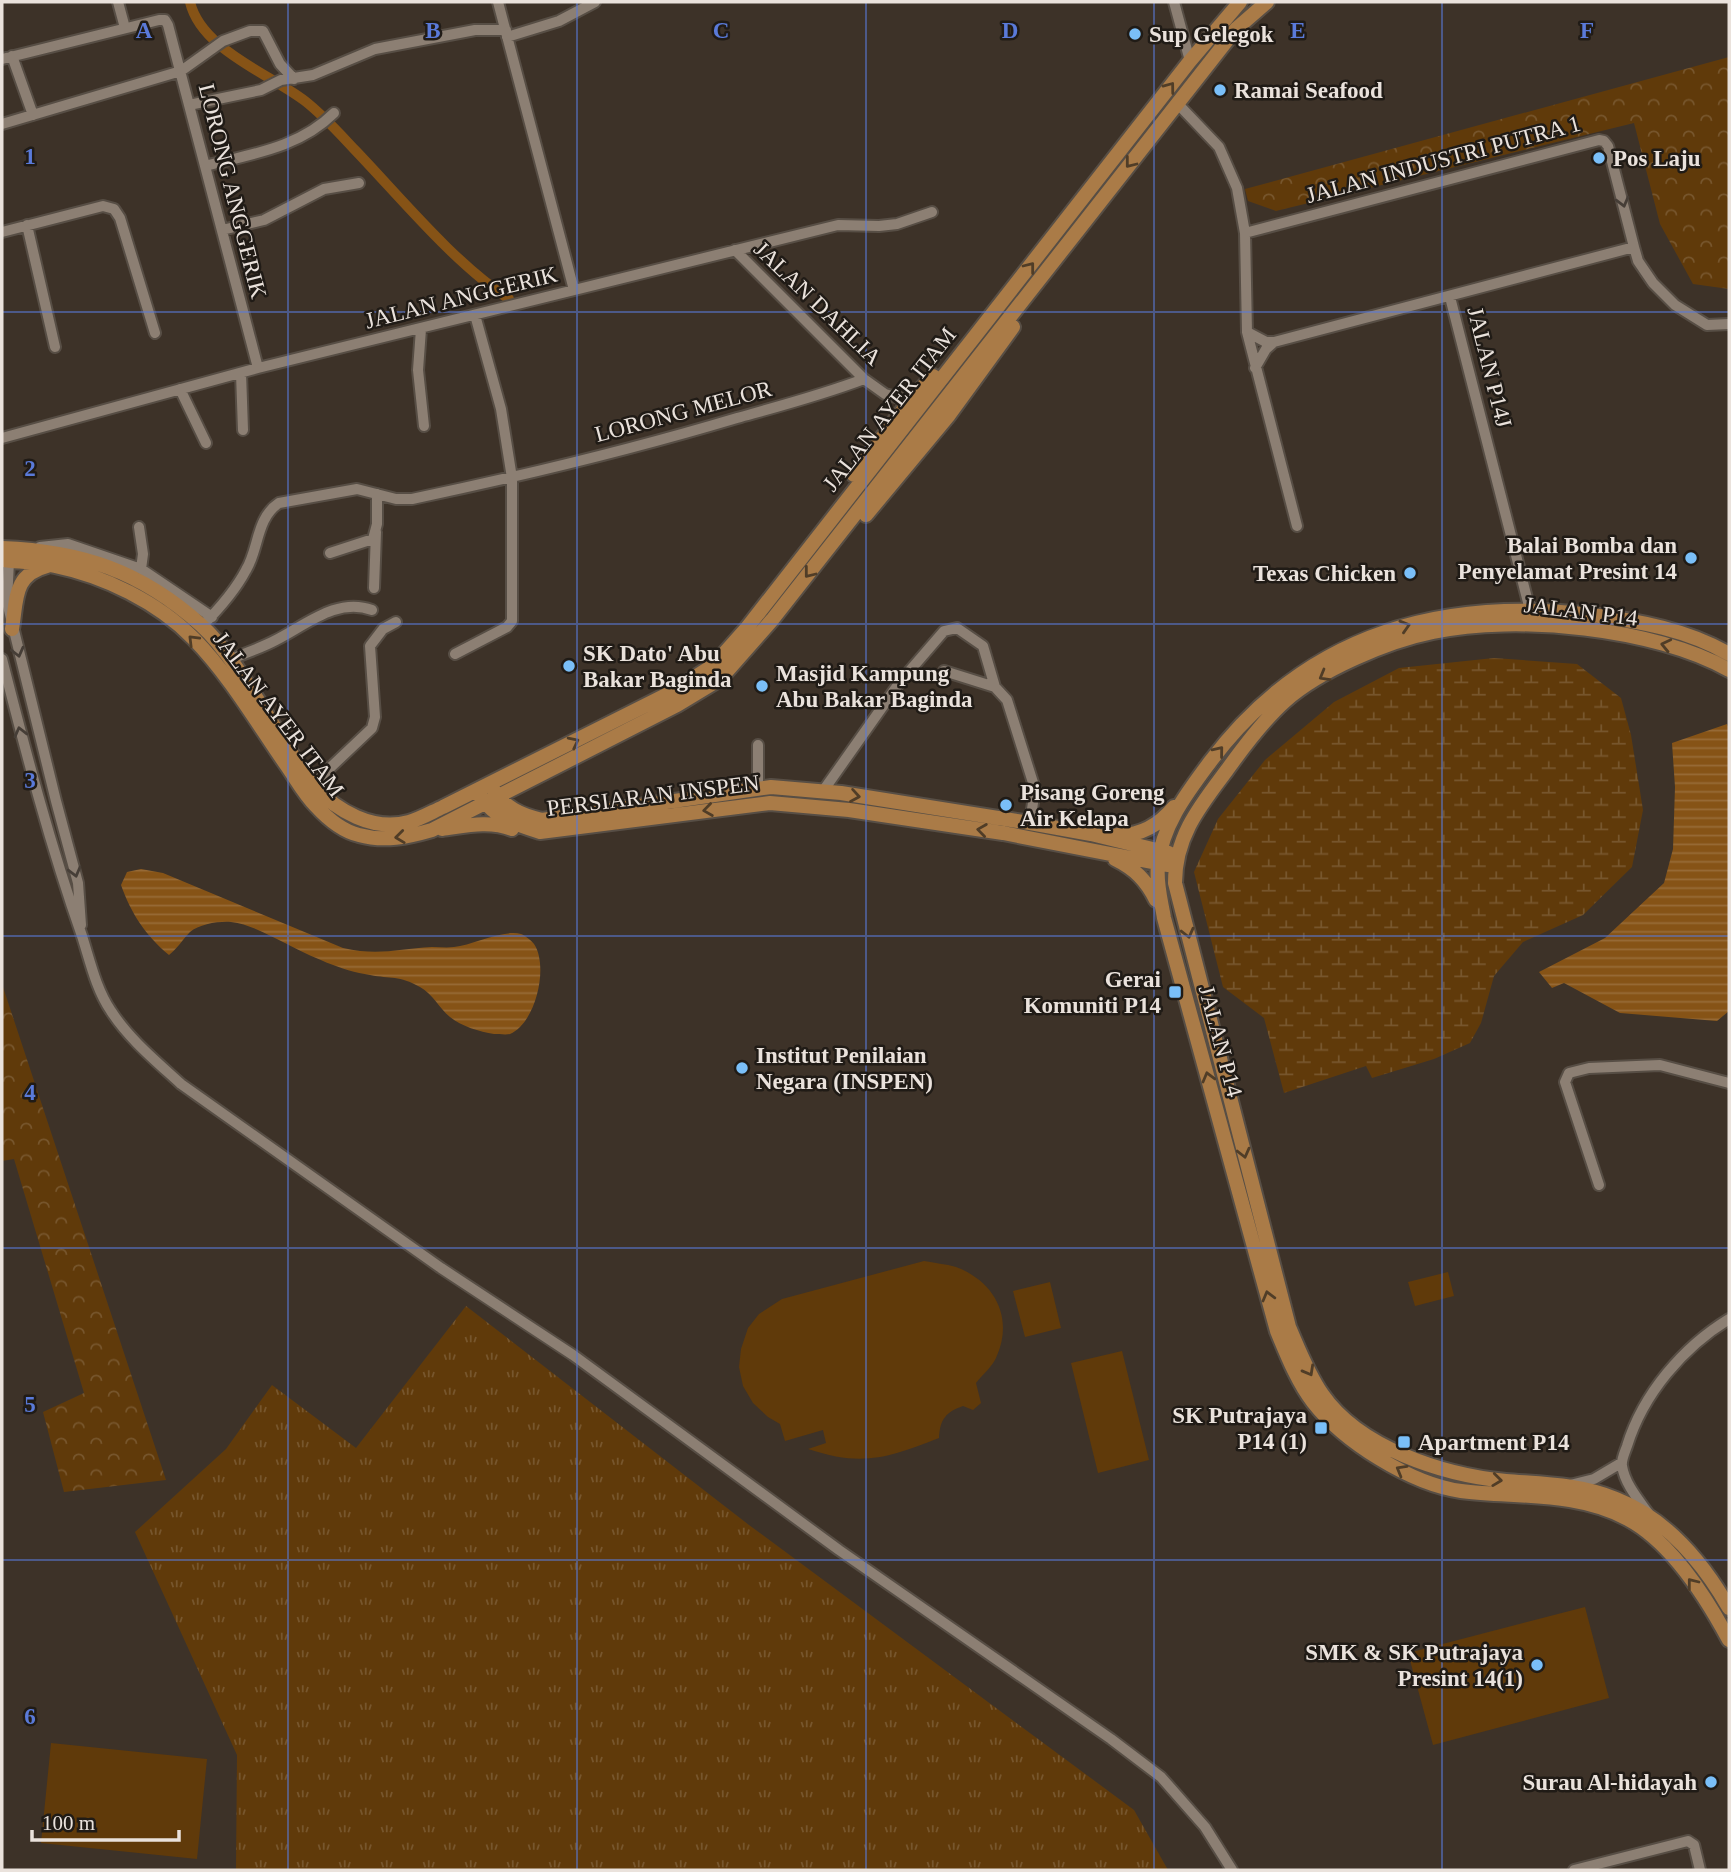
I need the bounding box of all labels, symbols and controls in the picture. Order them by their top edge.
text: A [136,18,153,43]
text: B [425,18,441,43]
text: C [713,18,729,43]
text: D [1002,18,1018,43]
text: E [1290,18,1306,43]
text: F [1580,18,1594,43]
place label: Sup Gelegok [1149,22,1274,47]
marker: Sup Gelegok [1127,26,1143,42]
place label: Ramai Seafood [1234,78,1383,103]
street label: LORONG ANGGERIK [194,81,271,301]
marker: Ramai Seafood [1212,82,1228,98]
one-way arrow [1161,83,1174,95]
street label: JALAN INDUSTRI PUTRA 1 [1303,111,1583,208]
text: 1 [24,144,36,169]
place label: Pos Laju [1613,146,1701,171]
marker: Pos Laju [1591,150,1607,166]
one-way arrow [1126,155,1139,167]
one-way arrow [1615,196,1629,208]
street label: JALAN DAHLIA [749,236,887,371]
street label: JALAN ANGGERIK [362,261,560,333]
one-way arrow [1022,262,1034,275]
street label: JALAN P14J [1462,304,1517,430]
street label: JALAN AYER ITAM [818,323,961,496]
street label: LORONG MELOR [592,376,775,447]
text: 2 [24,456,36,481]
place label: Balai Bomba dan Penyelamat Presint 14 [1458,533,1677,584]
marker: Balai Bomba dan Penyelamat Presint 14 [1683,550,1699,566]
place label: Texas Chicken [1253,561,1396,586]
marker: Texas Chicken [1402,565,1418,581]
one-way arrow [804,566,817,578]
street label: JALAN P14 [1523,592,1640,631]
one-way arrow [1398,619,1410,634]
street label: JALAN AYER ITAM [208,627,349,802]
one-way arrow [189,635,202,648]
one-way arrow [1660,639,1672,654]
place label: SK Dato' Abu Bakar Baginda [583,641,732,692]
one-way arrow [10,646,24,658]
marker: SK Dato' Abu Bakar Baginda [561,658,577,674]
place label: Masjid Kampung Abu Bakar Baginda [776,661,973,712]
one-way arrow [1318,668,1331,681]
marker: Masjid Kampung Abu Bakar Baginda [754,678,770,694]
one-way arrow [14,726,28,738]
one-way arrow [567,736,579,750]
one-way arrow [1211,746,1223,759]
text: 3 [24,768,36,793]
street label: PERSIARAN INSPEN [545,770,761,821]
place label: Pisang Goreng Air Kelapa [1020,780,1165,831]
one-way arrow [849,787,861,802]
marker: Pisang Goreng Air Kelapa [998,797,1014,813]
one-way arrow [702,802,714,817]
one-way arrow [976,823,988,838]
one-way arrow [394,829,406,844]
one-way arrow [67,866,82,878]
one-way arrow [1180,927,1194,939]
place label: Gerai Komuniti P14 [1024,967,1162,1018]
street label: JALAN P14 [1194,983,1248,1100]
marker: Gerai Komuniti P14 [1167,984,1183,1000]
place label: Institut Penilaian Negara (INSPEN) [756,1043,933,1094]
marker: Institut Penilaian Negara (INSPEN) [734,1060,750,1076]
one-way arrow [1201,1071,1216,1083]
text: 4 [24,1080,36,1105]
one-way arrow [1236,1147,1250,1159]
one-way arrow [1262,1291,1276,1303]
one-way arrow [1301,1363,1314,1376]
text: 5 [24,1392,36,1417]
place label: SK Putrajaya P14 (1) [1172,1403,1307,1454]
marker: SK Putrajaya P14 (1) [1313,1420,1329,1436]
place label: Apartment P14 [1418,1430,1570,1455]
marker: Apartment P14 [1396,1434,1412,1450]
one-way arrow [1396,1465,1409,1478]
one-way arrow [1492,1472,1503,1487]
one-way arrow [1688,1578,1701,1590]
place label: SMK & SK Putrajaya Presint 14(1) [1305,1640,1523,1691]
marker: SMK & SK Putrajaya Presint 14(1) [1529,1657,1545,1673]
text: 6 [24,1704,36,1729]
place label: Surau Al-hidayah [1523,1770,1697,1795]
marker: Surau Al-hidayah [1703,1774,1719,1790]
scale bar [32,1798,178,1842]
text: 100 m [42,1811,95,1835]

